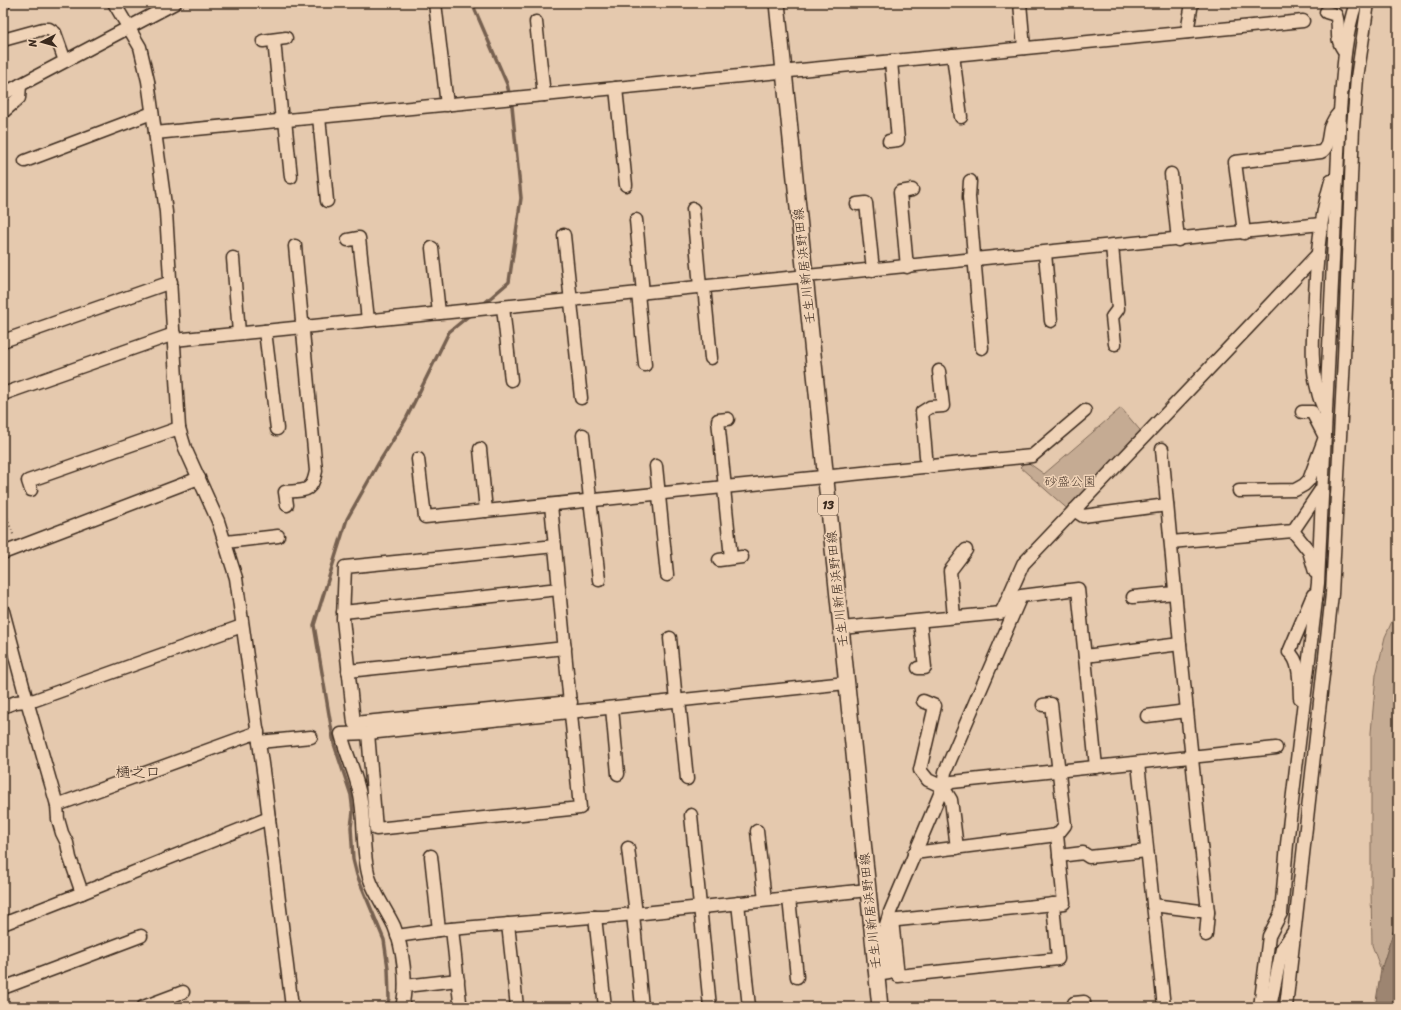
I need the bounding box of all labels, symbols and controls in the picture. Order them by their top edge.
north arrow [22,22,62,62]
text: N [23,38,43,49]
street label: 壬生川新居浜野田線 [786,206,822,325]
park label: 砂盛公園 [1044,470,1096,493]
road number: 13 [818,495,838,515]
street label: 壬生川新居浜野田線 [819,529,855,648]
district label: 樋之口 [115,759,161,785]
street label: 壬生川新居浜野田線 [852,851,888,970]

